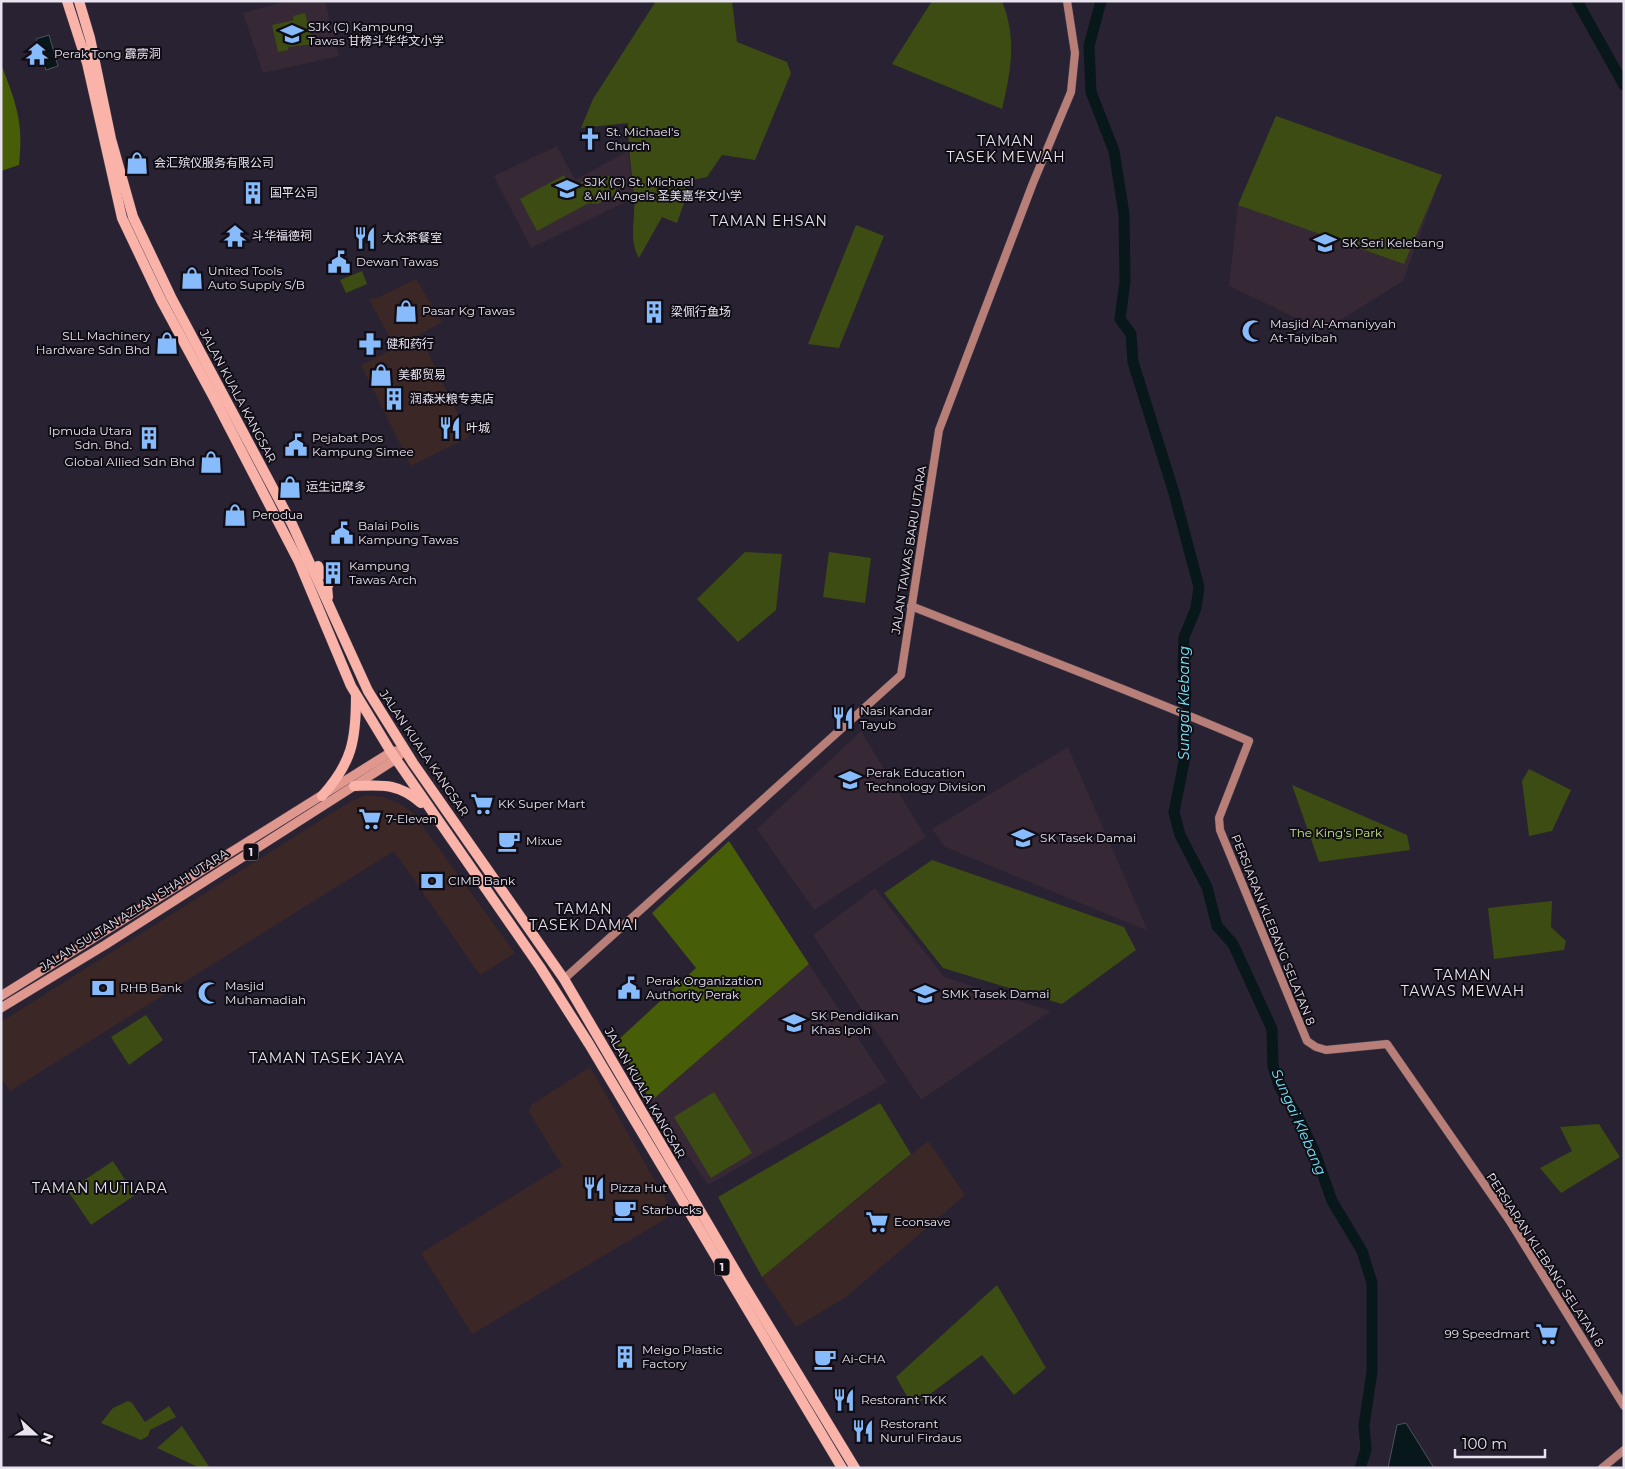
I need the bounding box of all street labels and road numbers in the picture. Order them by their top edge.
street label: JALAN KUALA KANGSAR [196,326,280,465]
street label: JALAN TAWAS BARU UTARA [888,464,929,636]
street label: JALAN KUALA KANGSAR [376,686,472,819]
street label: PERSIARAN KLEBANG SELATAN 8 [1228,832,1319,1028]
road number: 1 [244,844,258,860]
street label: JALAN SULTAN AZLAN SHAH UTARA [36,845,231,975]
street label: JALAN KUALA KANGSAR [601,1024,689,1161]
street label: PERSIARAN KLEBANG SELATAN 8 [1483,1170,1608,1350]
road number: 1 [714,1258,730,1276]

